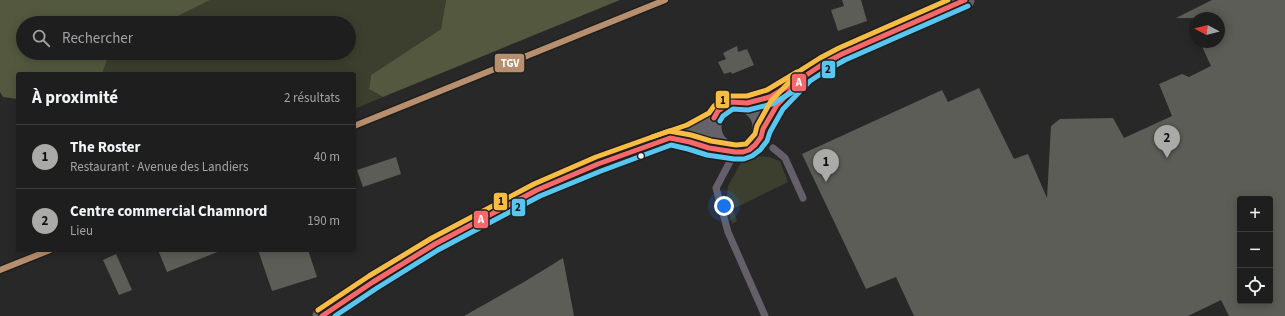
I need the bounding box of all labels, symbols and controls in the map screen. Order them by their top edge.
north arrow [1189,12,1225,48]
search box [16,16,356,60]
icon: search [30,27,52,49]
text: Rechercher [62,28,133,49]
line badge: TGV [494,53,525,73]
text: TGV [501,56,520,71]
line badge: 2 [821,60,836,79]
text: 2 [825,62,831,77]
line badge: A [791,73,807,92]
text: A [795,75,803,90]
text: À proximité [32,86,118,110]
text: 2 résultats [284,89,340,107]
line badge: 1 [715,90,730,109]
text: 1 [720,93,726,108]
pin: 2 [1154,125,1180,158]
text: The Roster [70,137,141,158]
text: 1 [42,148,48,166]
text: 40 m [314,148,340,166]
pin: 1 [813,149,839,182]
unlabelled marker [636,151,646,161]
text: Restaurant · Avenue des Landiers [70,158,248,176]
line badge: 1 [493,192,508,211]
text: 1 [498,194,504,209]
your location [714,196,734,216]
map controls [1237,196,1273,304]
button: + [1237,196,1273,232]
line badge: 2 [511,198,526,217]
text: 2 [515,200,521,215]
text: Centre commercial Chamnord [70,201,267,222]
line badge: A [473,210,489,229]
text: 2 [42,212,48,230]
text: 190 m [307,212,340,230]
text: A [477,212,485,227]
text: Lieu [70,222,93,240]
button: − [1237,232,1273,268]
button: locate [1237,268,1273,304]

